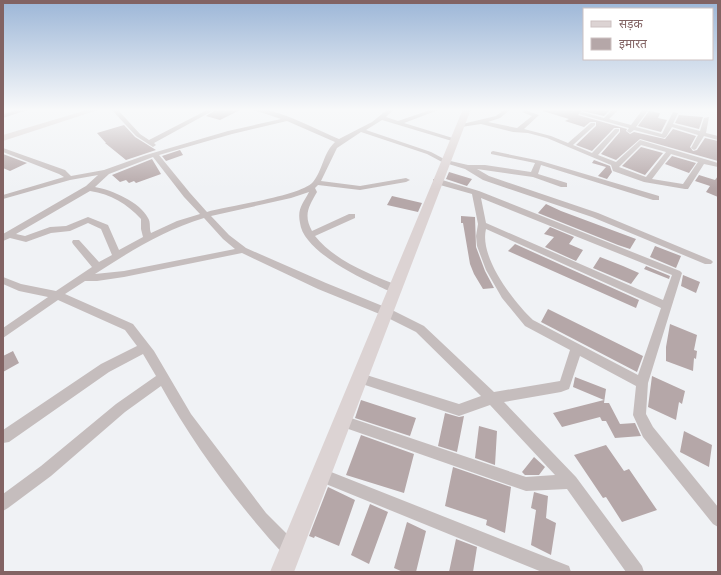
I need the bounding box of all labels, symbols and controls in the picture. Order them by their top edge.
legend [583,8,713,60]
text: सड़क [619,17,644,31]
text: इमारत [619,37,648,51]

